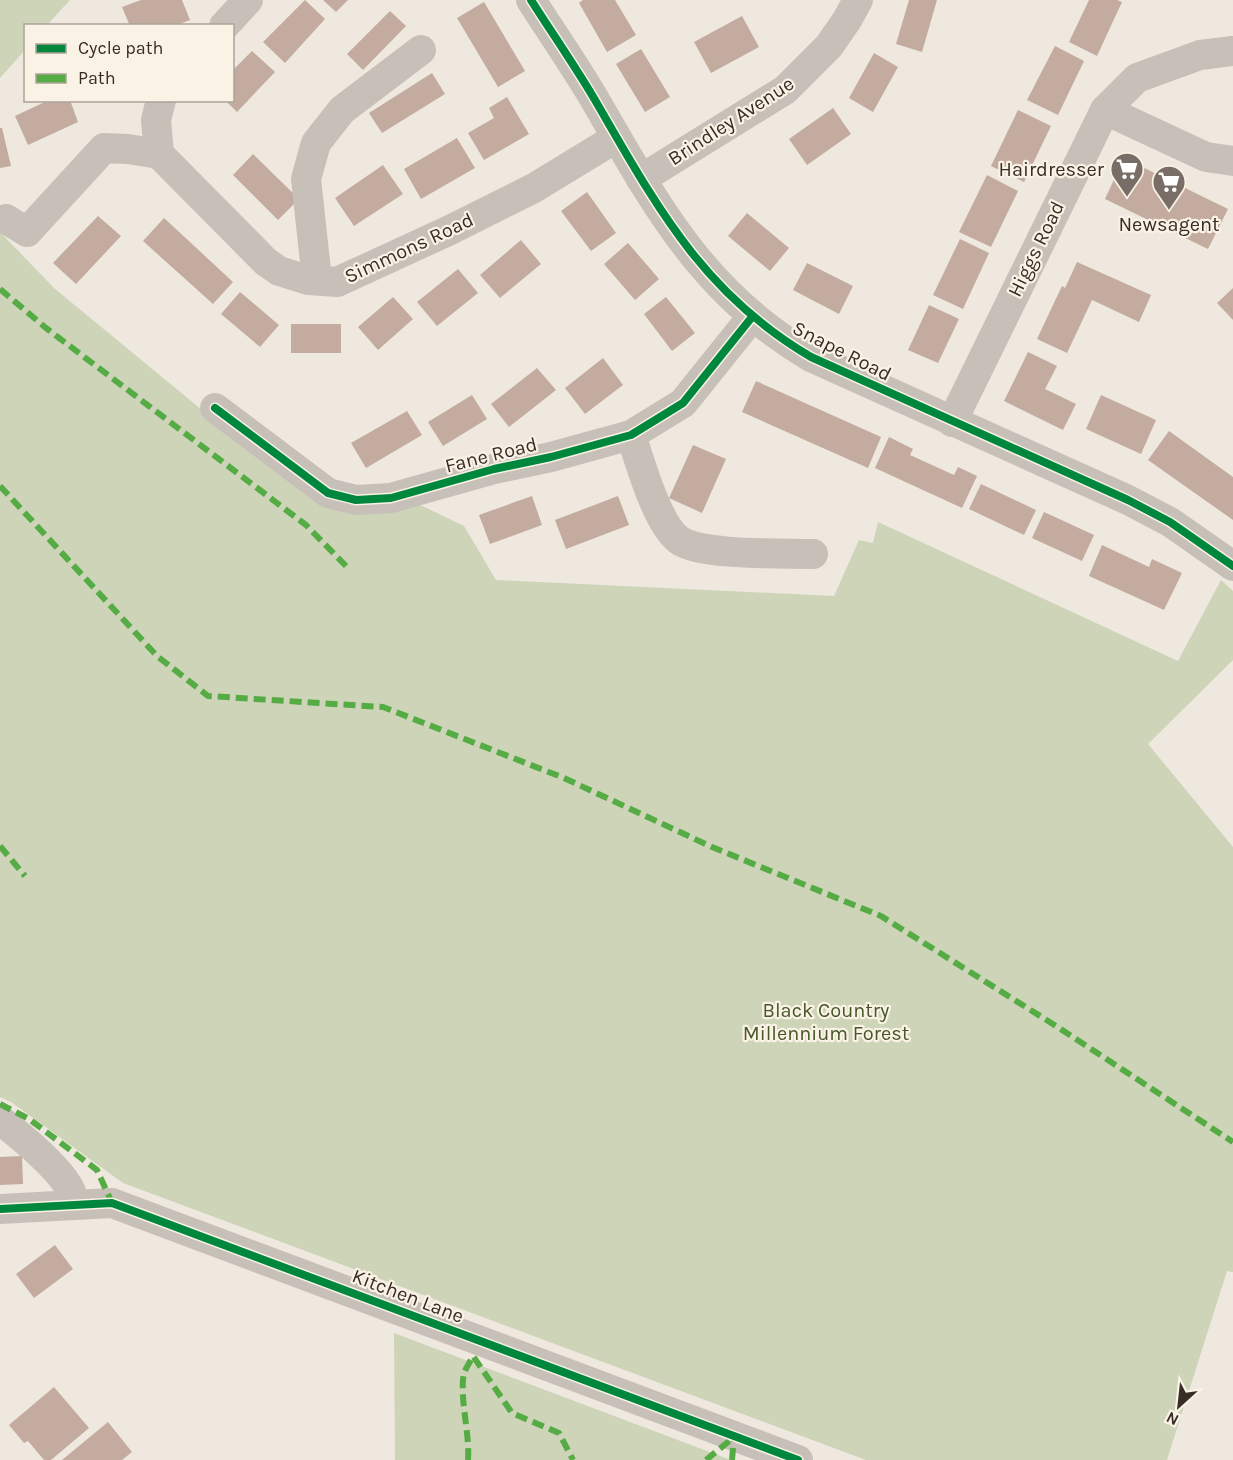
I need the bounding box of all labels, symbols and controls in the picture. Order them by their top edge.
legend [24,24,234,102]
text: Cycle path [78,37,163,59]
text: Path [78,67,116,89]
street label: Brindley Avenue [664,72,798,170]
supermarket icon: Hairdresser [1109,151,1145,198]
place label: Hairdresser [999,158,1105,181]
supermarket icon: Newsagent [1151,164,1187,211]
street label: Higgs Road [1003,198,1069,300]
street label: Simmons Road [341,208,477,288]
place label: Newsagent [1118,213,1220,236]
street label: Snape Road [789,316,895,386]
street label: Fane Road [443,432,539,478]
park label: Black Country Millennium Forest [743,999,910,1045]
street label: Kitchen Lane [349,1264,467,1328]
north arrow [1149,1376,1209,1436]
text: N [1163,1408,1182,1430]

